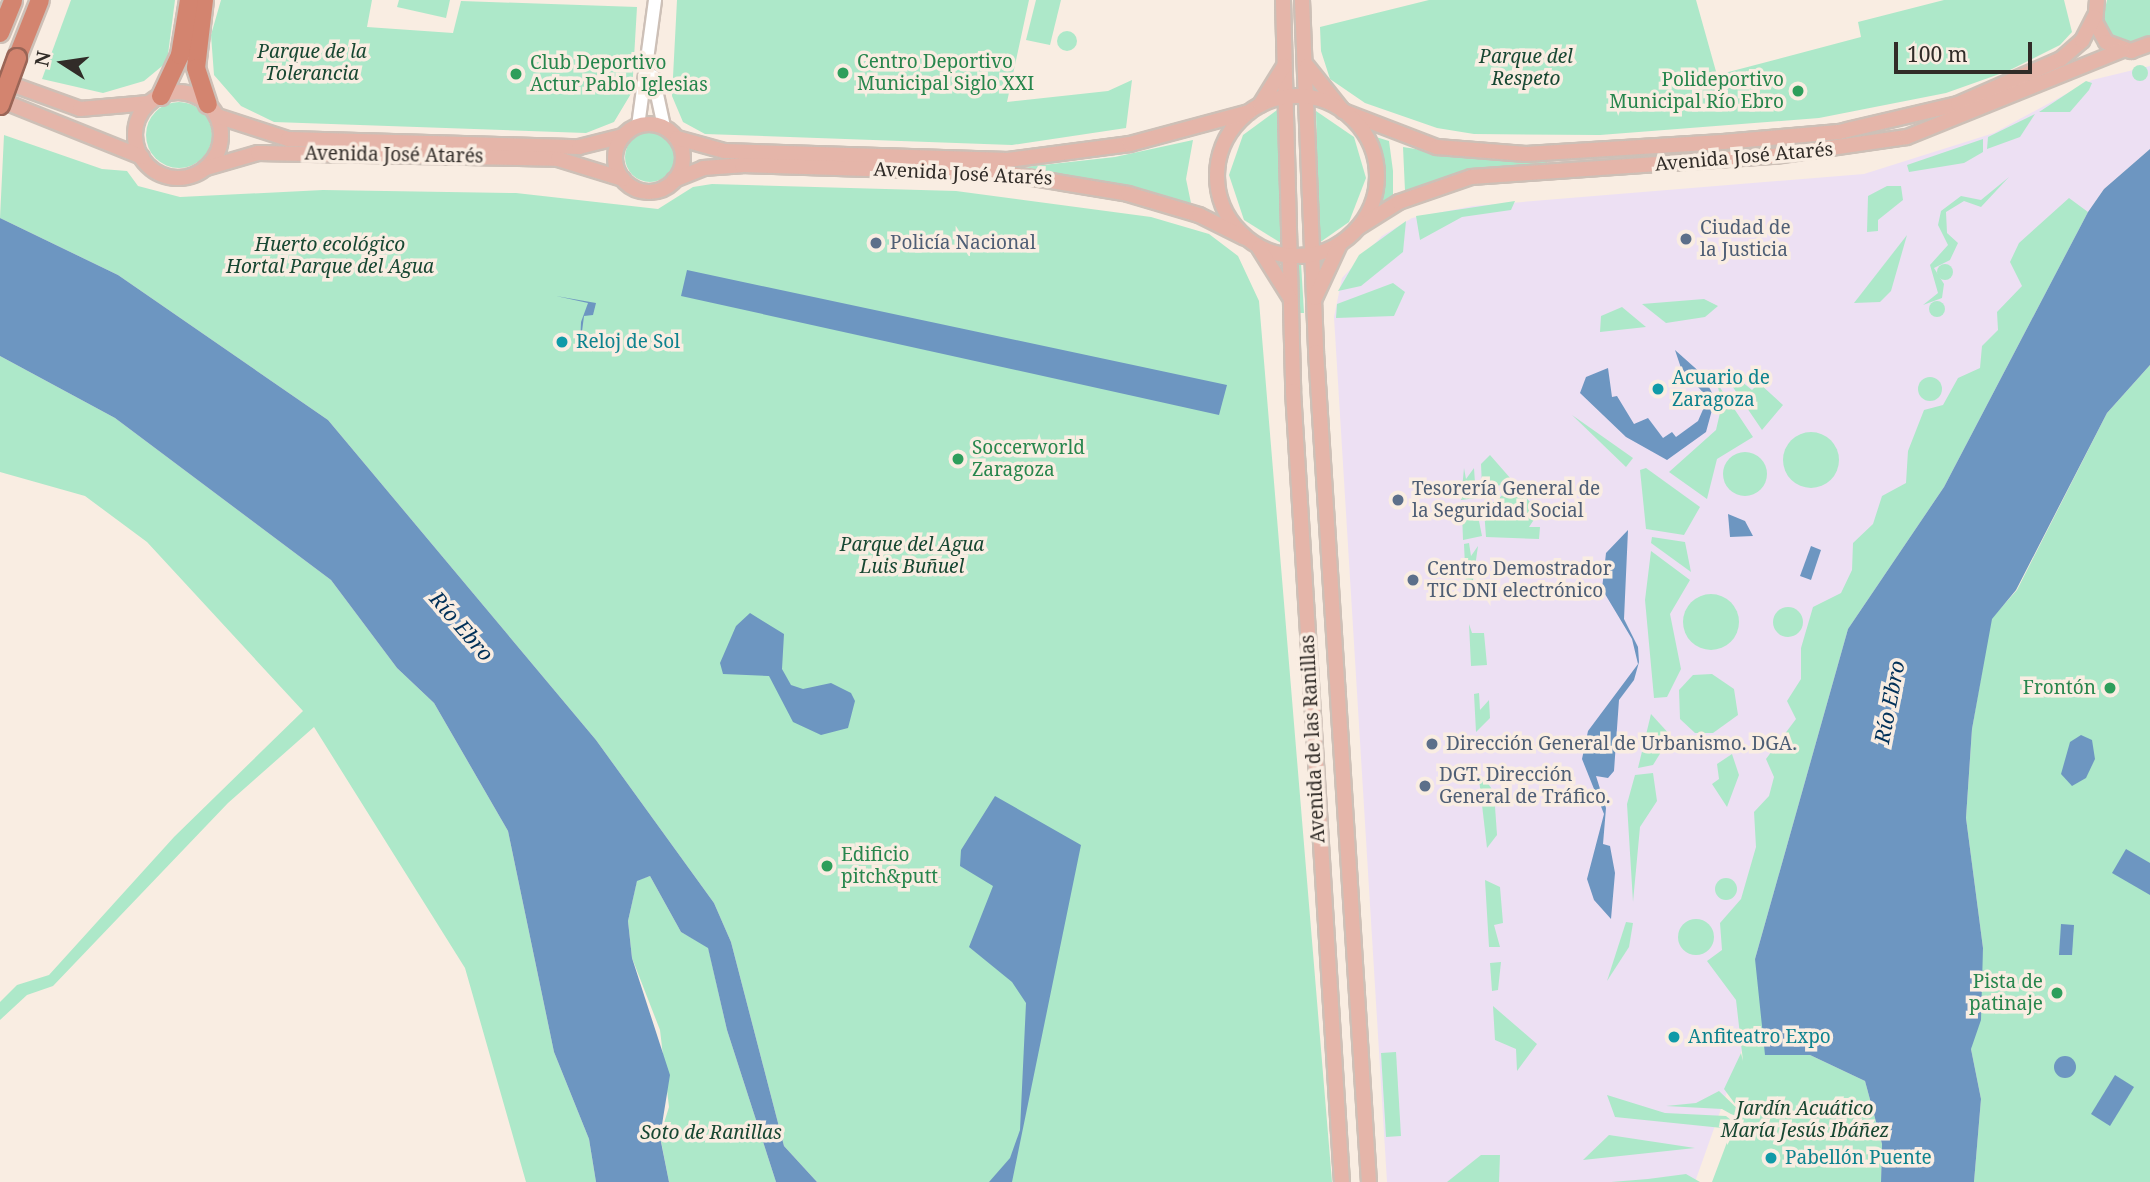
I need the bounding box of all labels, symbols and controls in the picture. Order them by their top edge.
north arrow [28,28,98,98]
scale bar [1898,28,2036,72]
text: 100 m [1907,40,1968,68]
park label: Parque de la Tolerancia [257,41,367,85]
park label: Parque del Respeto [1479,46,1573,90]
text: N [28,49,57,69]
place label: Centro Deportivo Municipal Siglo XXI [857,51,1034,95]
place label: Club Deportivo Actur Pablo Iglesias [530,52,708,96]
marker: Centro Deportivo Municipal Siglo XXI [835,65,851,81]
marker: Club Deportivo Actur Pablo Iglesias [508,66,524,82]
place label: Polideportivo Municipal Río Ebro [1609,69,1784,113]
marker: Polideportivo Municipal Río Ebro [1790,83,1806,99]
street label: Avenida José Atarés [1654,138,1834,176]
street label: Avenida José Atarés [304,142,484,168]
street label: Avenida José Atarés [873,158,1053,190]
place label: Ciudad de la Justicia [1700,217,1791,261]
marker: Ciudad de la Justicia [1678,231,1694,247]
place label: Policía Nacional [890,232,1036,254]
park label: Huerto ecológico Hortal Parque del Agua [226,234,434,278]
marker: Policía Nacional [868,235,884,251]
place label: Reloj de Sol [576,331,680,353]
marker: Reloj de Sol [554,334,570,350]
place label: Acuario de Zaragoza [1672,367,1770,411]
marker: Acuario de Zaragoza [1650,381,1666,397]
place label: Soccerworld Zaragoza [972,437,1085,481]
marker: Soccerworld Zaragoza [950,451,966,467]
place label: Tesorería General de la Seguridad Social [1412,478,1600,522]
marker: Tesorería General de la Seguridad Social [1390,492,1406,508]
park label: Parque del Agua Luis Buñuel [840,534,984,578]
place label: Centro Demostrador TIC DNI electrónico [1427,558,1612,602]
marker: Centro Demostrador TIC DNI electrónico [1405,572,1421,588]
water label: Río Ebro [425,586,499,666]
street label: Avenida de las Ranillas [1296,634,1330,844]
water label: Río Ebro [1869,658,1909,746]
place label: Frontón [2023,677,2096,699]
marker: Frontón [2102,680,2118,696]
place label: Dirección General de Urbanismo. DGA. [1446,733,1797,755]
marker: Dirección General de Urbanismo. DGA. [1424,736,1440,752]
place label: DGT. Dirección General de Tráfico. [1439,764,1611,808]
marker: DGT. Dirección General de Tráfico. [1417,778,1433,794]
place label: Edificio pitch&putt [841,844,938,888]
marker: Edificio pitch&putt [819,858,835,874]
place label: Pista de patinaje [1969,971,2043,1015]
marker: Pista de patinaje [2049,985,2065,1001]
place label: Anfiteatro Expo [1688,1026,1831,1048]
marker: Anfiteatro Expo [1666,1029,1682,1045]
park label: Jardín Acuático María Jesús Ibáñez [1721,1098,1889,1142]
park label: Soto de Ranillas [640,1122,782,1144]
place label: Pabellón Puente [1785,1147,1932,1169]
marker: Pabellón Puente [1763,1150,1779,1166]

